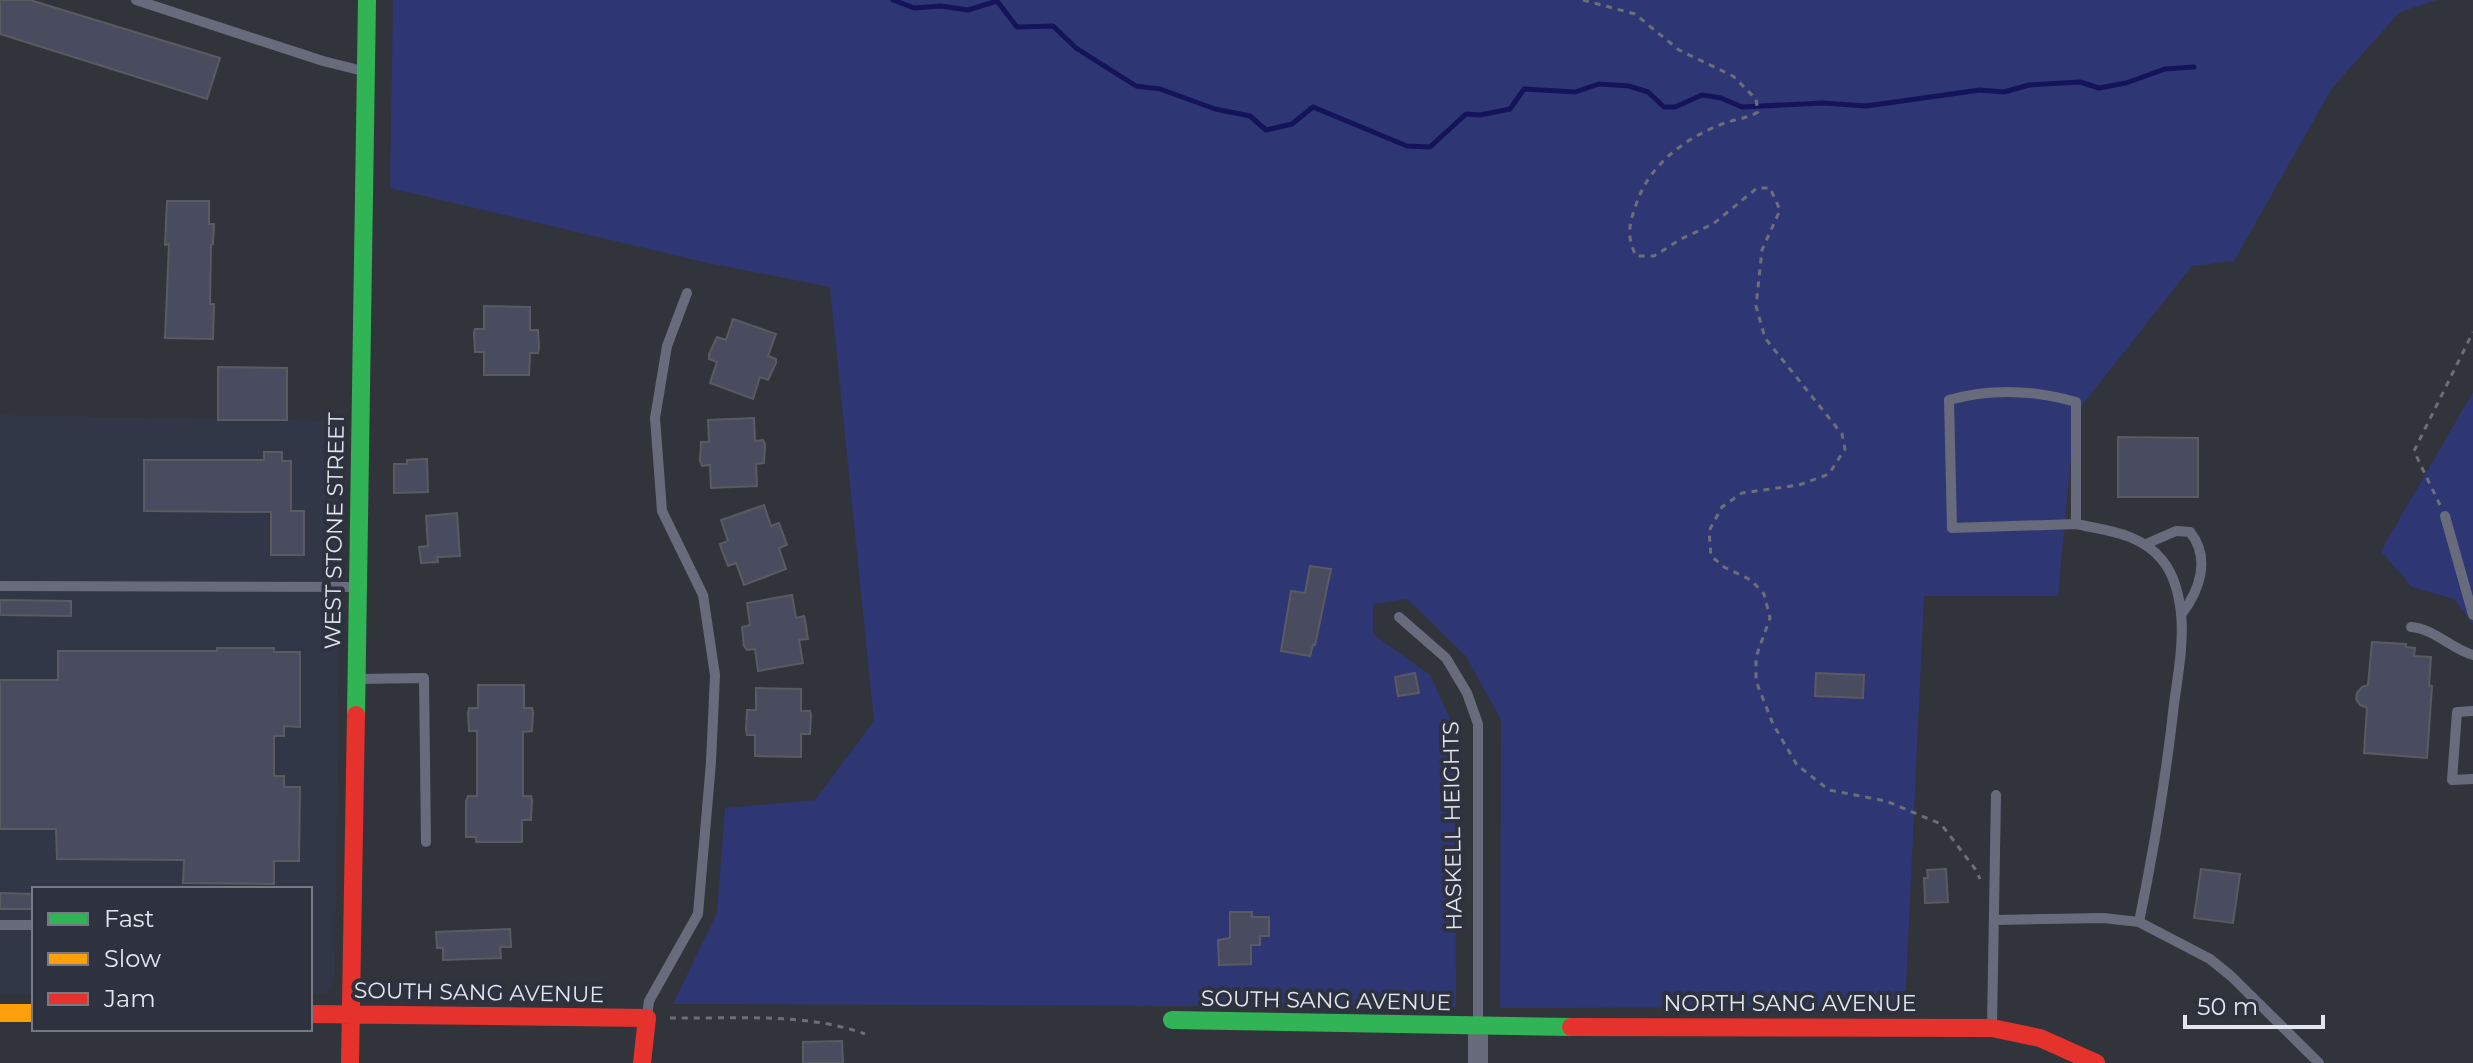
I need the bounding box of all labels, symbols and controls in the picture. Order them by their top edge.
street label: WEST STONE STREET [319,412,350,650]
street label: HASKELL HEIGHTS [1437,721,1468,931]
legend [32,887,312,1031]
text: Fast [104,904,155,933]
text: Slow [104,944,161,973]
street label: SOUTH SANG AVENUE [354,977,604,1008]
scale bar [2185,979,2323,1029]
text: Jam [103,984,156,1013]
street label: SOUTH SANG AVENUE [1201,985,1451,1016]
street label: NORTH SANG AVENUE [1663,990,1917,1017]
text: 50 m [2197,992,2258,1021]

